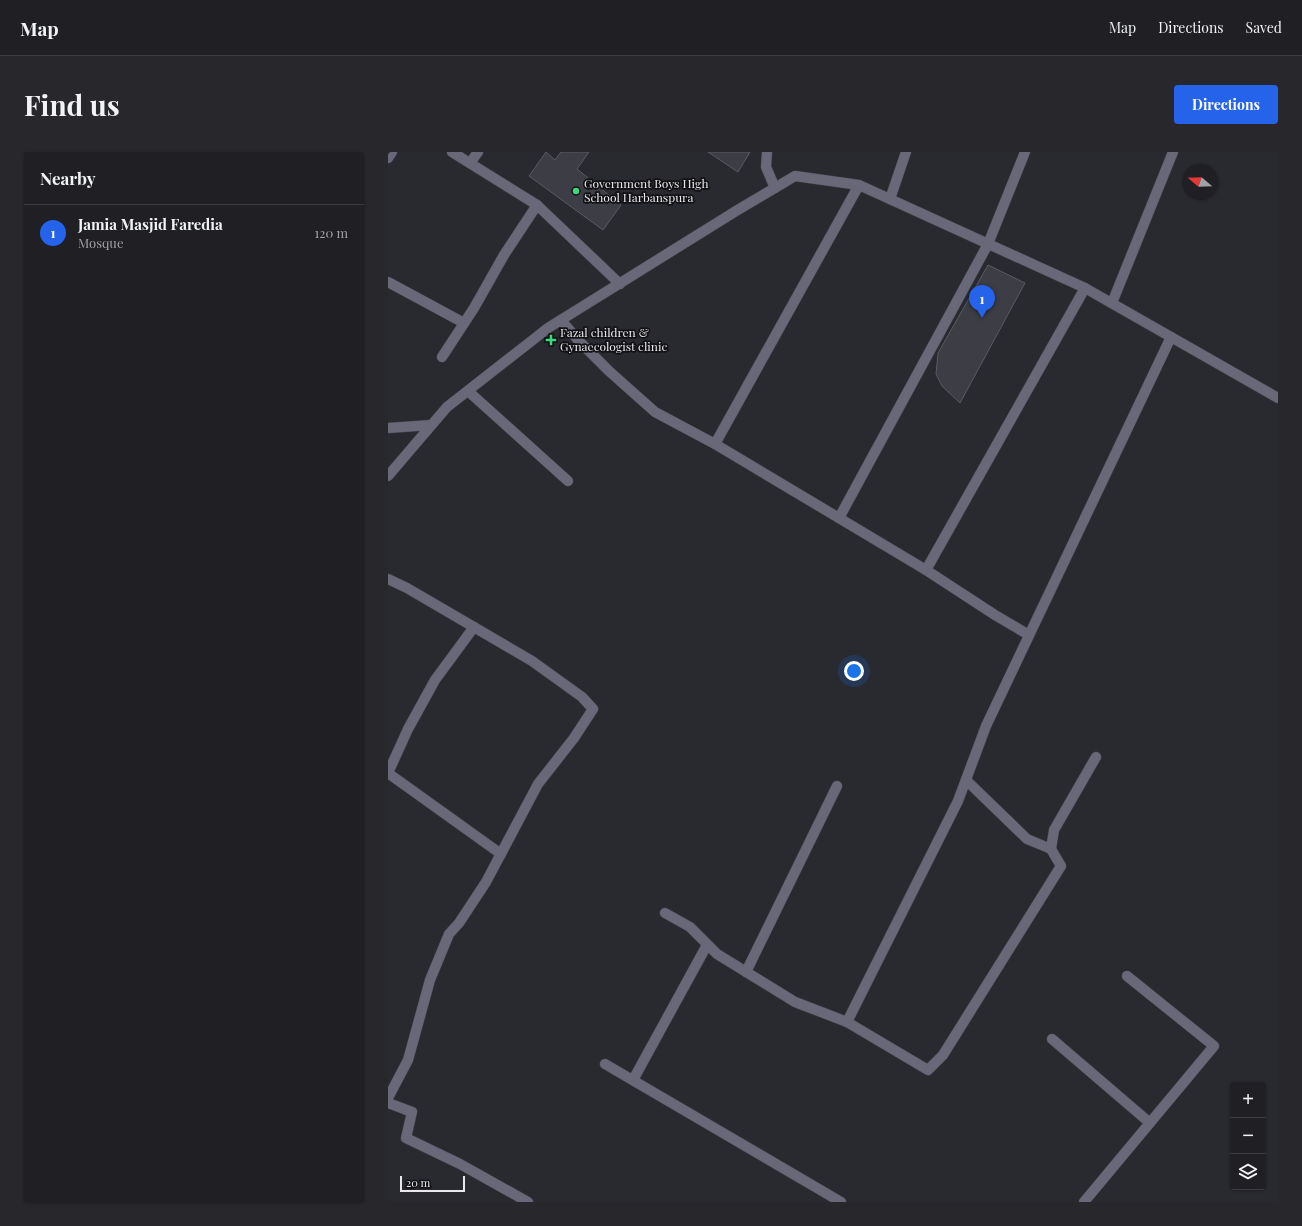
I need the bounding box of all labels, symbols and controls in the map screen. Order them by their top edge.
text: Map [20,15,59,41]
text: Map [1109,18,1136,37]
text: Directions [1158,18,1224,37]
text: Saved [1246,18,1282,37]
button: Directions [1174,85,1278,124]
text: Find us [24,86,120,123]
north arrow [1182,164,1218,200]
text: Nearby [40,167,95,189]
place label: Government Boys High School Harbanspura [584,175,708,205]
marker: Government Boys High School Harbanspura [571,186,581,196]
text: Jamia Masjid Faredia [78,214,223,234]
text: 1 [51,224,55,241]
text: 120 m [314,224,348,241]
text: Mosque [78,234,123,251]
pin: 1 [969,285,995,318]
place label: Fazal children & Gynaecologist clinic [560,324,668,354]
marker: Fazal children & Gynaecologist clinic [545,334,557,346]
your location [844,661,864,681]
map controls [1230,1082,1266,1190]
button: + [1230,1082,1266,1118]
button: − [1230,1118,1266,1154]
button: layers [1230,1154,1266,1190]
scale bar [400,1174,465,1193]
text: 20 m [406,1175,430,1190]

